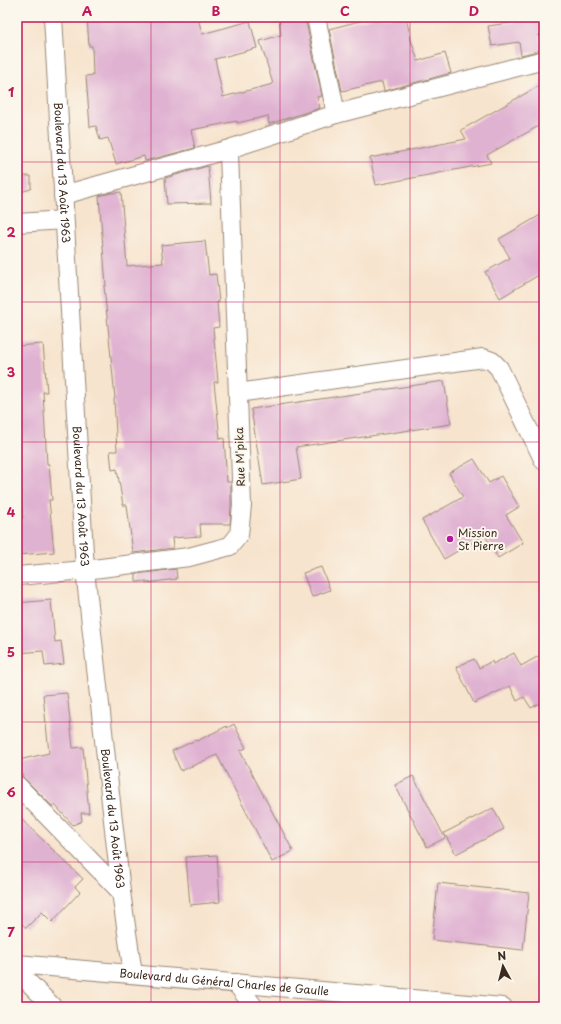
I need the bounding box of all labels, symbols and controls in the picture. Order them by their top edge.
text: A [82,1,92,20]
text: B [212,1,221,20]
text: C [340,1,350,20]
text: D [469,1,479,20]
text: 1 [8,82,14,101]
street label: Boulevard du 13 Août 1963 [50,102,75,244]
text: 2 [6,222,16,241]
text: 3 [7,362,16,381]
street label: Boulevard du 13 Août 1963 [69,425,94,567]
street label: Rue M'pika [230,427,249,487]
text: 4 [7,502,16,521]
place label: Mission St Pierre [458,524,504,554]
marker: Mission St Pierre [445,534,455,544]
text: 5 [7,642,15,661]
street label: Boulevard du 13 Août 1963 [97,747,130,889]
text: 6 [6,782,16,801]
text: 7 [7,922,15,941]
north arrow [483,946,523,986]
text: N [496,947,507,965]
street label: Boulevard du Général Charles de Gaulle [119,964,330,1000]

